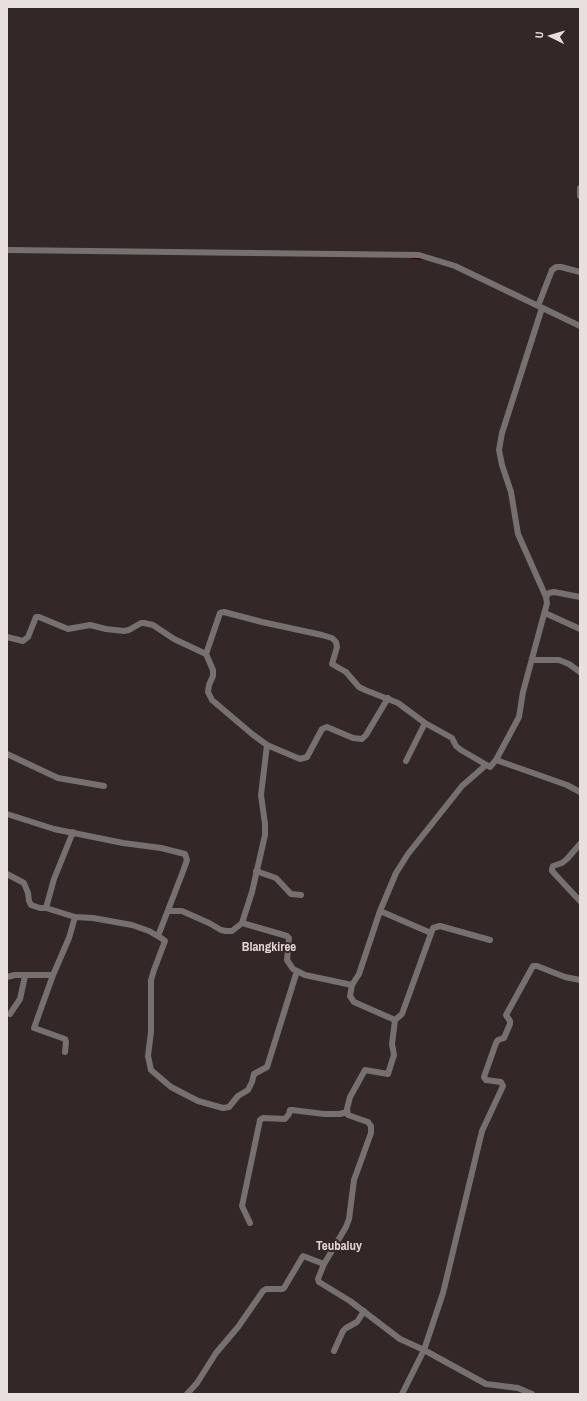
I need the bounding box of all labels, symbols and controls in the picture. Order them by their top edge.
north arrow [531,16,571,56]
text: U [532,31,546,39]
district label: Blangkiree [242,940,296,956]
district label: Teubaluy [316,1239,362,1255]

